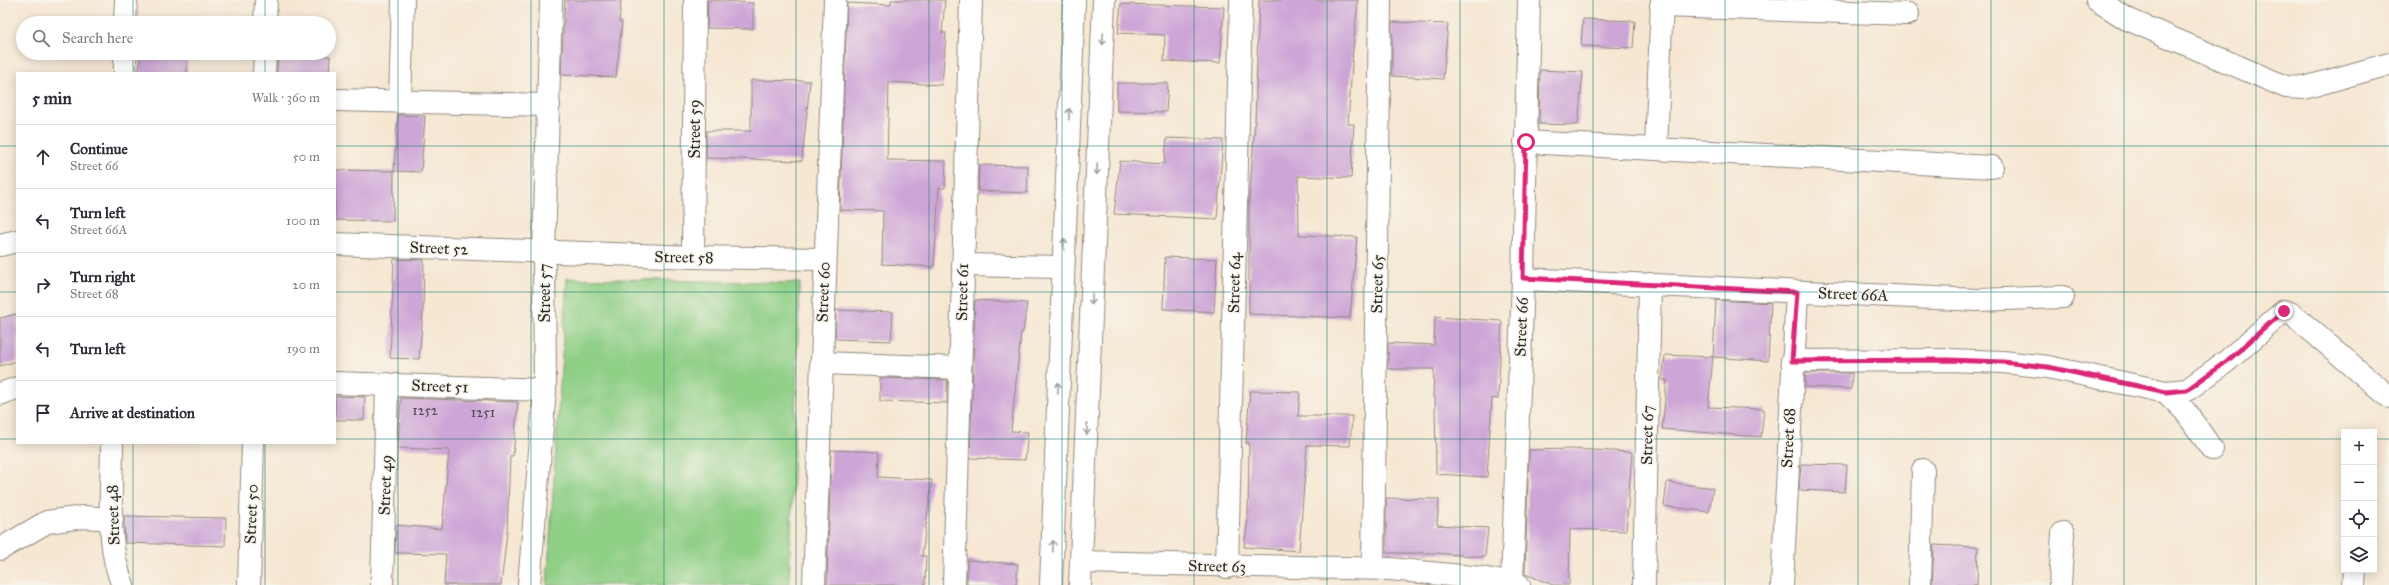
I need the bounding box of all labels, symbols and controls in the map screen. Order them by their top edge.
search box [16,16,336,60]
icon: search [30,27,52,49]
text: Search here [62,29,133,47]
one-way arrow [1099,32,1106,45]
text: 5 min [32,88,72,109]
text: Walk · 360 m [252,90,320,106]
street label: Street 59 [685,99,704,159]
one-way arrow [1065,108,1073,121]
route start [1517,133,1535,151]
text: Continue [70,140,128,158]
icon: ahead [32,146,54,168]
text: 50 m [293,149,320,165]
text: Street 66 [70,158,118,174]
one-way arrow [1094,162,1101,175]
text: Turn left [70,204,126,222]
icon: left [32,210,54,232]
text: 100 m [286,213,320,229]
text: Street 66A [70,222,127,238]
street label: Street 52 [409,237,469,259]
one-way arrow [1060,238,1067,251]
street label: Street 58 [654,247,714,267]
street label: Street 64 [1224,252,1244,313]
street label: Street 65 [1367,254,1387,314]
street label: Street 60 [812,261,834,323]
street label: Street 57 [535,263,554,323]
street label: Street 61 [952,263,972,321]
text: Turn right [70,268,135,286]
icon: right [32,274,54,296]
text: 20 m [292,277,320,293]
street label: Street 66A [1818,283,1889,305]
text: Street 68 [70,286,119,302]
one-way arrow [1088,292,1096,305]
street label: Street 66 [1510,296,1532,357]
route end [2275,302,2293,320]
icon: left [32,338,54,360]
text: Turn left [70,340,126,358]
text: 190 m [287,341,320,357]
street label: Street 51 [411,376,469,396]
one-way arrow [1055,382,1062,395]
icon: arrive [32,402,54,424]
house number: 1252 [412,402,438,419]
text: Arrive at destination [70,404,195,422]
house number: 1251 [471,404,496,421]
street label: Street 67 [1637,405,1657,465]
street label: Street 68 [1777,408,1799,468]
one-way arrow [1083,422,1090,435]
map controls [2341,429,2377,573]
button: + [2341,429,2377,465]
street label: Street 49 [374,454,396,516]
button: − [2341,465,2377,501]
street label: Street 48 [102,484,124,546]
street label: Street 50 [240,484,262,544]
button: locate [2341,501,2377,537]
button: layers [2341,537,2377,573]
one-way arrow [1049,540,1056,553]
street label: Street 63 [1188,556,1246,576]

